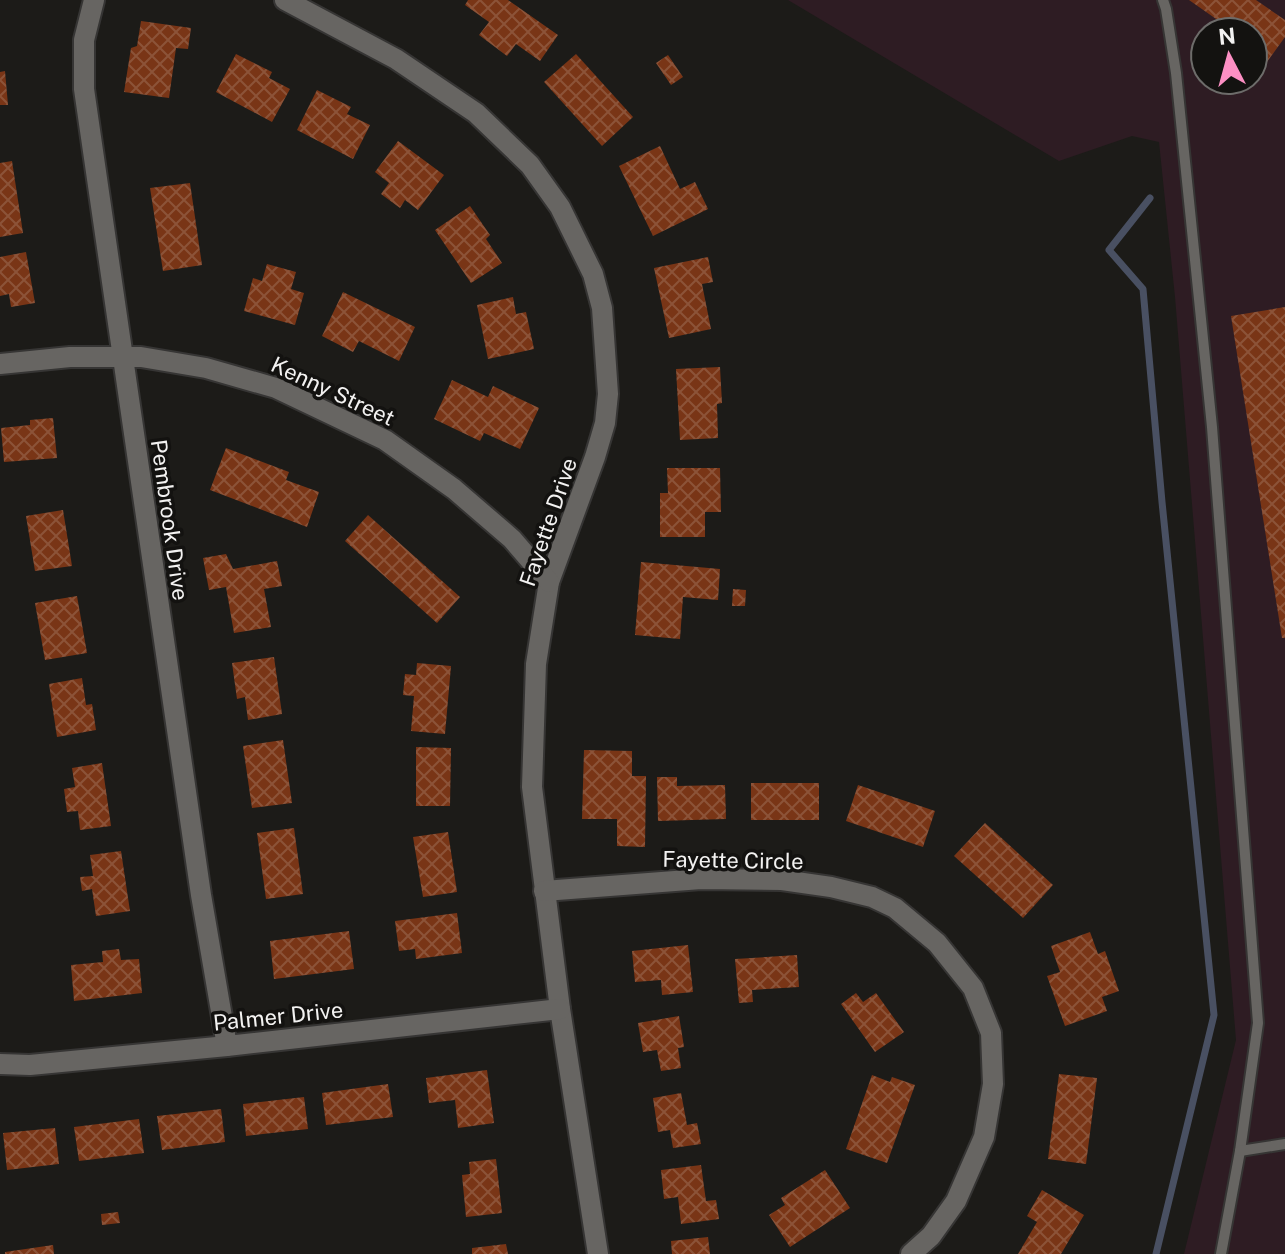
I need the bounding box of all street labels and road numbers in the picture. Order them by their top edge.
street label: Kenny Street [267,351,399,431]
street label: Pembrook Drive [146,438,194,602]
street label: Fayette Drive [514,454,582,590]
street label: Fayette Circle [662,846,804,874]
street label: Palmer Drive [212,996,344,1036]

